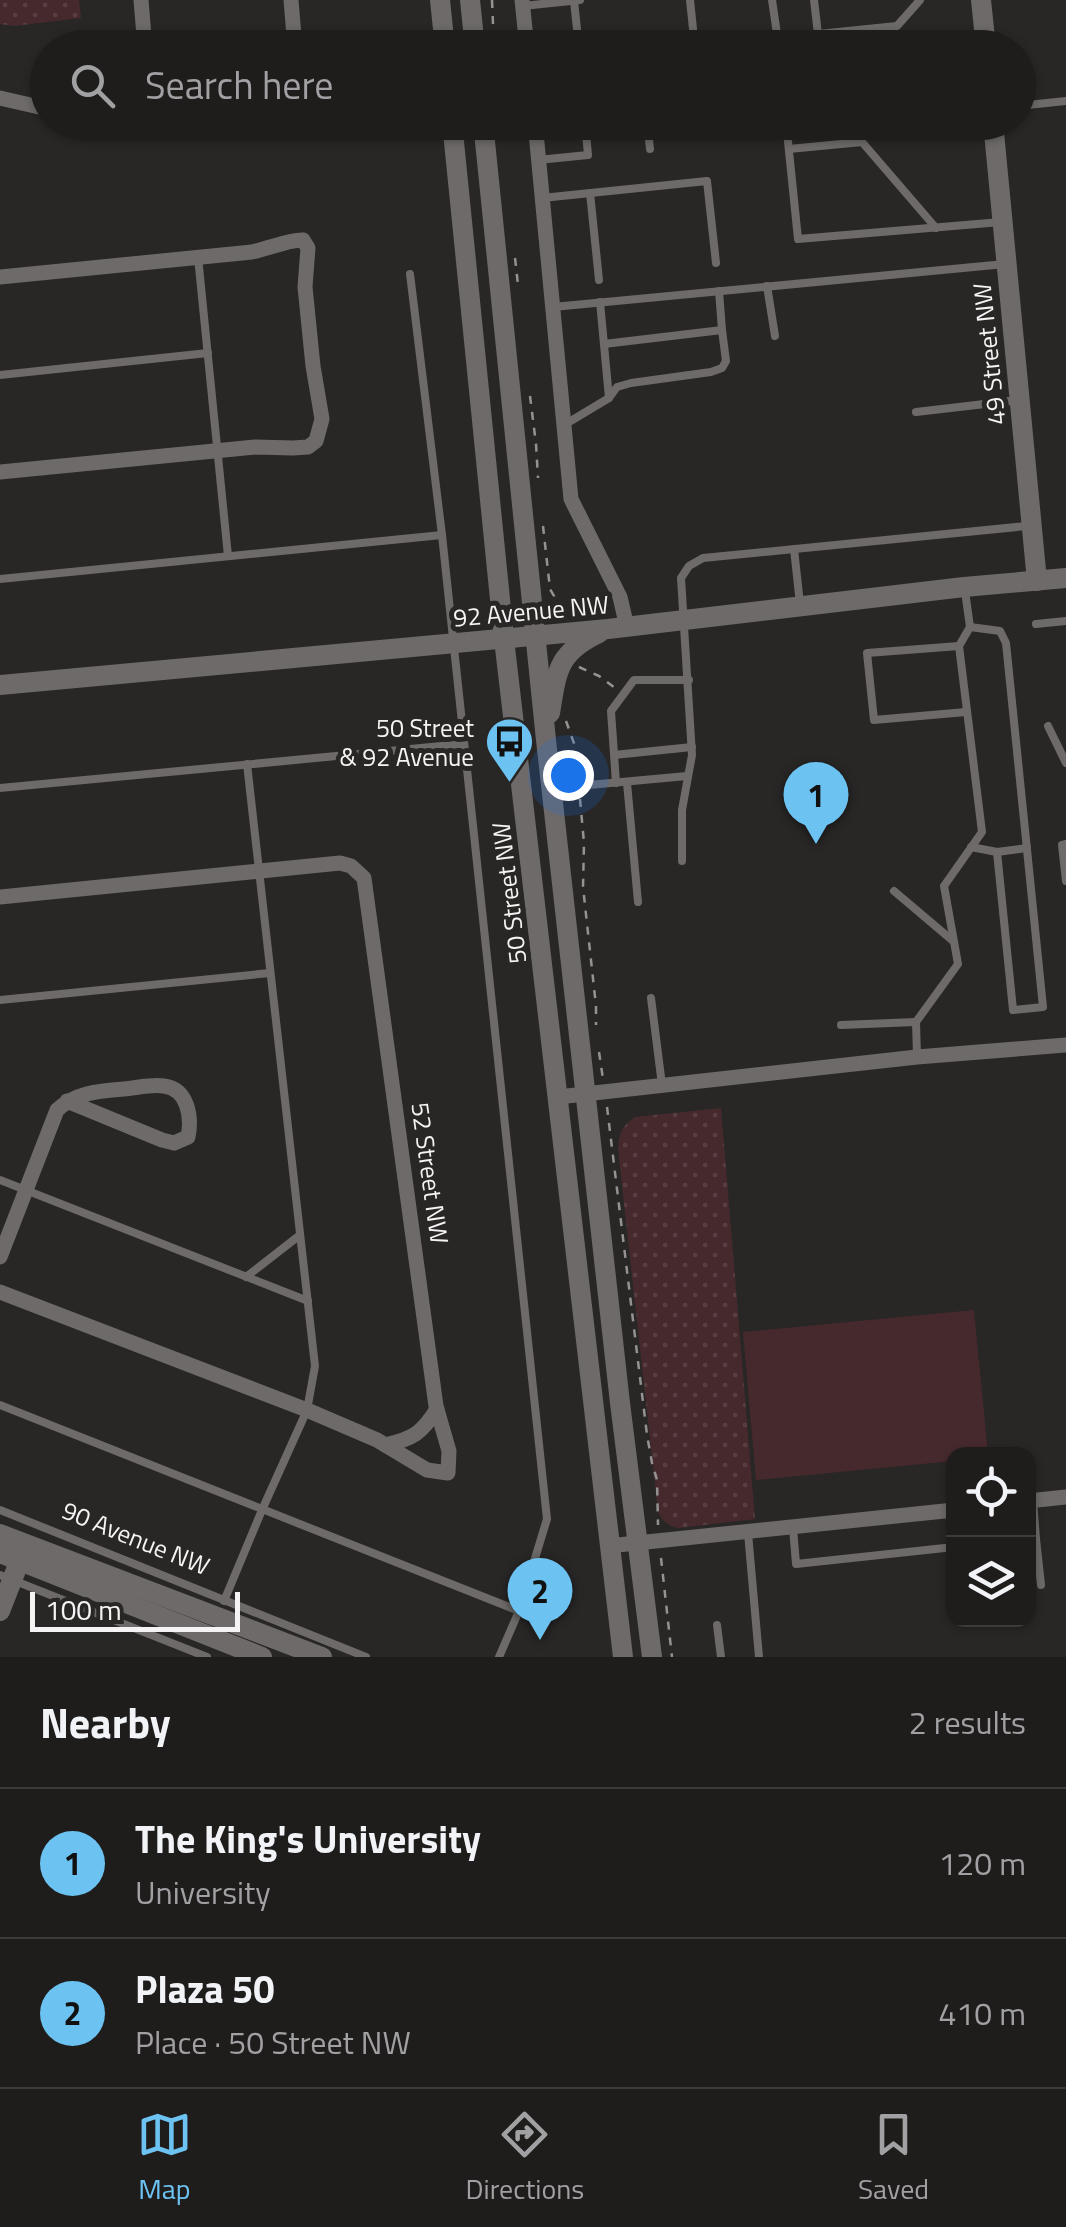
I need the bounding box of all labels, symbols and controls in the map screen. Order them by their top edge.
search box [30,30,1036,140]
text: Search here [145,56,333,114]
icon: search [65,58,120,113]
street label: 49 Street NW [963,281,1015,427]
street label: 92 Avenue NW [452,585,610,637]
place label: 50 Street & 92 Avenue [340,709,474,776]
bus stop icon: 50 Street & 92 Avenue [483,716,535,784]
your location [543,750,594,801]
pin: 1 [784,762,848,844]
street label: 50 Street NW [481,820,537,966]
street label: 52 Street NW [401,1100,459,1246]
map controls [946,1447,1036,1627]
button: locate [946,1447,1036,1537]
street label: 90 Avenue NW [56,1491,216,1585]
button: layers [946,1537,1036,1627]
pin: 2 [508,1558,572,1640]
scale bar [30,1587,240,1632]
text: 100 m [45,1588,122,1631]
text: Nearby [40,1690,171,1754]
text: 2 results [909,1698,1026,1746]
text: The King's University [135,1810,481,1868]
text: 1 [64,1839,81,1887]
text: 120 m [938,1839,1026,1887]
text: University [135,1868,271,1916]
text: Plaza 50 [135,1960,275,2018]
text: 2 [64,1989,81,2037]
text: 410 m [938,1989,1026,2037]
text: Place · 50 Street NW [135,2018,411,2066]
tab: Map [137,2107,192,2210]
tab: Directions [466,2107,584,2210]
tab: Saved [858,2107,929,2210]

